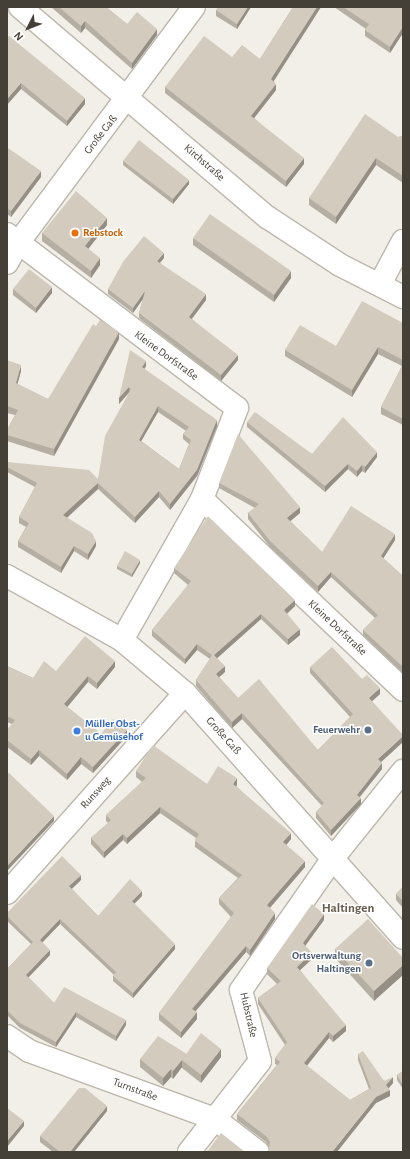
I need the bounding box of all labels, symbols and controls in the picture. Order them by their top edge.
north arrow [8,8,48,48]
text: N [12,30,25,43]
street label: Große Gaß [82,113,120,157]
street label: Kirchstraße [181,142,227,184]
place label: Rebstock [83,226,123,240]
marker: Rebstock [70,228,80,238]
street label: Kleine Dorfstraße [132,328,200,384]
street label: Kleine Dorfstraße [305,597,369,659]
street label: Große Gaß [203,715,243,757]
place label: Müller Obst- u Gemüsehof [85,718,143,744]
place label: Feuerwehr [313,723,360,737]
marker: Feuerwehr [363,725,373,735]
marker: Müller Obst- u Gemüsehof [72,726,82,736]
street label: Runsweg [78,774,114,812]
district label: Haltingen [322,901,374,917]
place label: Ortsverwaltung Haltingen [292,950,361,976]
marker: Ortsverwaltung Haltingen [364,958,374,968]
street label: Hubstraße [236,991,260,1039]
street label: Turnstraße [111,1076,159,1104]

